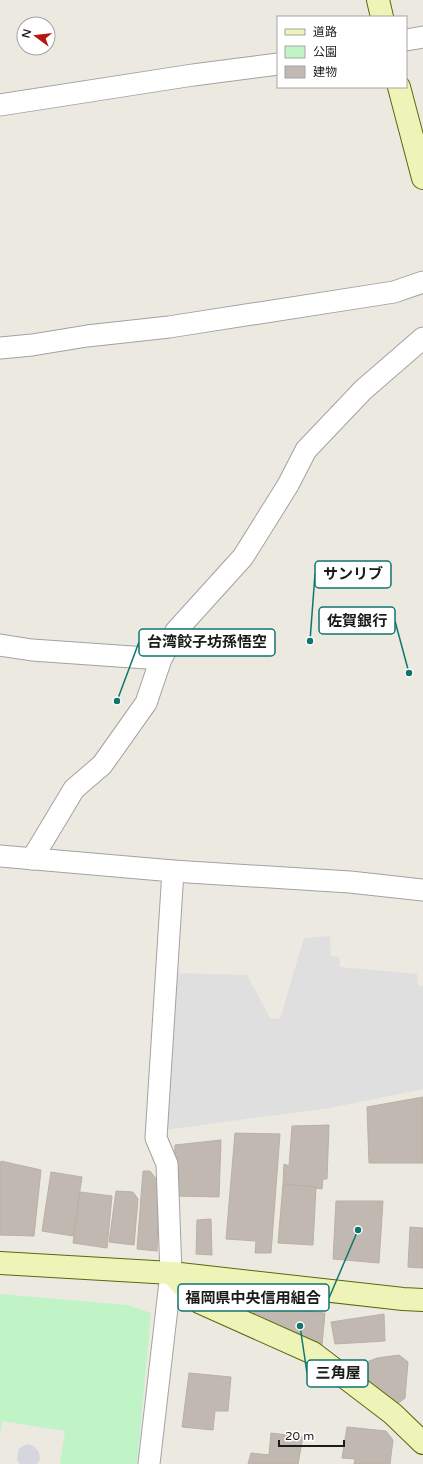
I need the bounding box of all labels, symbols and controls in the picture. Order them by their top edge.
north arrow [16,16,56,56]
legend [277,16,407,88]
text: 道路 [313,25,337,39]
text: N [19,28,34,39]
text: 公園 [313,45,337,59]
text: 建物 [313,65,337,79]
callout: サンリブ [315,561,391,588]
text: サンリブ [323,565,383,583]
callout: 佐賀銀行 [319,607,395,634]
text: 佐賀銀行 [327,612,387,630]
callout: 台湾餃子坊孫悟空 [139,629,275,656]
text: 台湾餃子坊孫悟空 [147,633,267,651]
callout: 福岡県中央信用組合 [178,1284,329,1311]
text: 福岡県中央信用組合 [184,1289,321,1307]
callout: 三角屋 [307,1360,368,1387]
text: 三角屋 [315,1364,361,1382]
scale bar [279,1422,344,1448]
text: 20 m [285,1429,314,1443]

